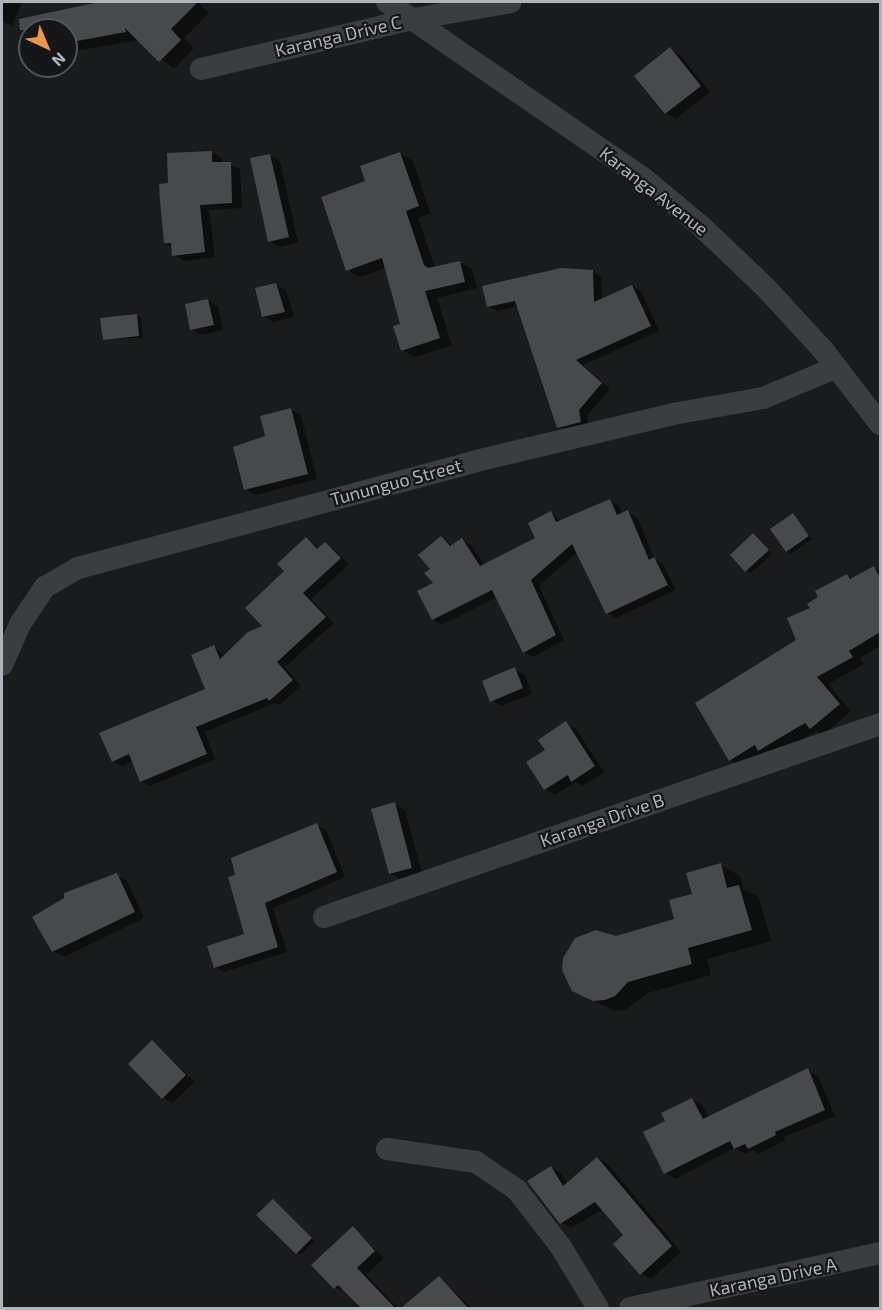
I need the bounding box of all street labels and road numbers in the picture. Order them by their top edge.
street label: Karanga Drive C [273,11,403,61]
street label: Karanga Avenue [595,142,713,240]
street label: Tununguo Street [328,454,464,510]
street label: Karanga Drive B [537,789,667,851]
street label: Karanga Drive A [707,1253,839,1301]

